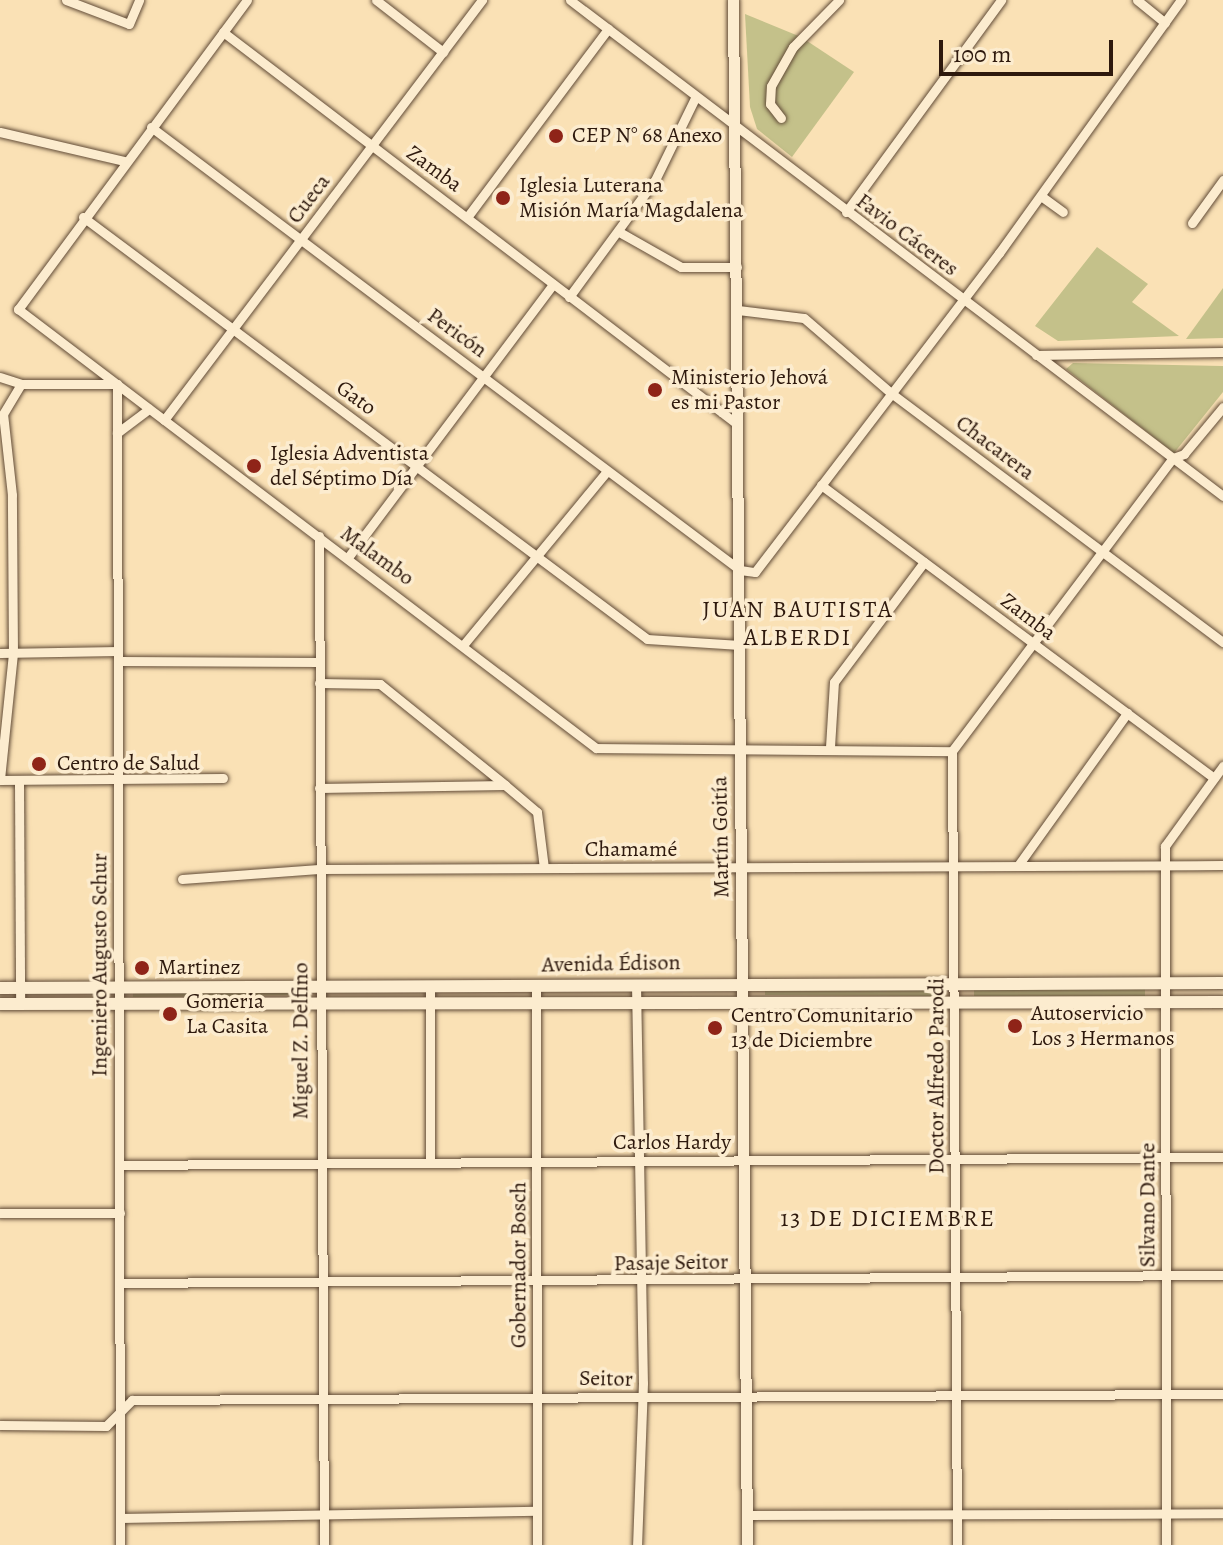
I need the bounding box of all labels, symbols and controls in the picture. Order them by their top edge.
scale bar [943,24,1117,74]
text: 100 m [953,38,1012,70]
place label: CEP N° 68 Anexo [572,123,722,149]
marker: CEP N° 68 Anexo [547,127,565,145]
street label: Zamba [401,140,467,198]
street label: Cueca [282,169,336,229]
place label: Iglesia Luterana Misión María Magdalena [519,172,743,224]
street label: Favio Cáceres [851,188,963,282]
marker: Iglesia Luterana Misión María Magdalena [494,189,512,207]
street label: Pericón [422,302,492,364]
place label: Ministerio Jehová es mi Pastor [671,364,828,416]
street label: Gato [331,375,381,421]
marker: Ministerio Jehová es mi Pastor [646,381,664,399]
street label: Chacarera [950,410,1040,486]
place label: Iglesia Adventista del Séptimo Día [270,440,429,492]
marker: Iglesia Adventista del Séptimo Día [245,457,263,475]
street label: Malambo [335,520,419,592]
street label: Zamba [995,588,1061,646]
district label: JUAN BAUTISTA ALBERDI [702,596,894,652]
place label: Centro de Salud [57,751,200,777]
marker: Centro de Salud [28,753,50,775]
street label: Martín Goitía [707,776,735,898]
street label: Chamamé [585,837,677,863]
street label: Ingeniero Augusto Schur [87,853,113,1077]
street label: Avenida Édison [541,950,681,978]
place label: Martinez [158,955,241,981]
marker: Martinez [133,959,151,977]
street label: Miguel Z. Delfino [288,962,314,1120]
street label: Doctor Alfredo Parodi [924,978,950,1174]
place label: Gomeria La Casita [186,988,268,1040]
place label: Autoservicio Los 3 Hermanos [1031,1000,1175,1052]
place label: Centro Comunitario 13 de Diciembre [731,1002,913,1054]
marker: Gomeria La Casita [161,1005,179,1023]
marker: Autoservicio Los 3 Hermanos [1006,1017,1024,1035]
marker: Centro Comunitario 13 de Diciembre [706,1019,724,1037]
street label: Carlos Hardy [613,1130,731,1156]
street label: Silvano Dante [1135,1143,1161,1267]
street label: Gobernador Bosch [506,1182,532,1348]
district label: 13 DE DICIEMBRE [780,1205,996,1233]
street label: Pasaje Seitor [613,1249,729,1277]
street label: Seitor [579,1365,633,1393]

